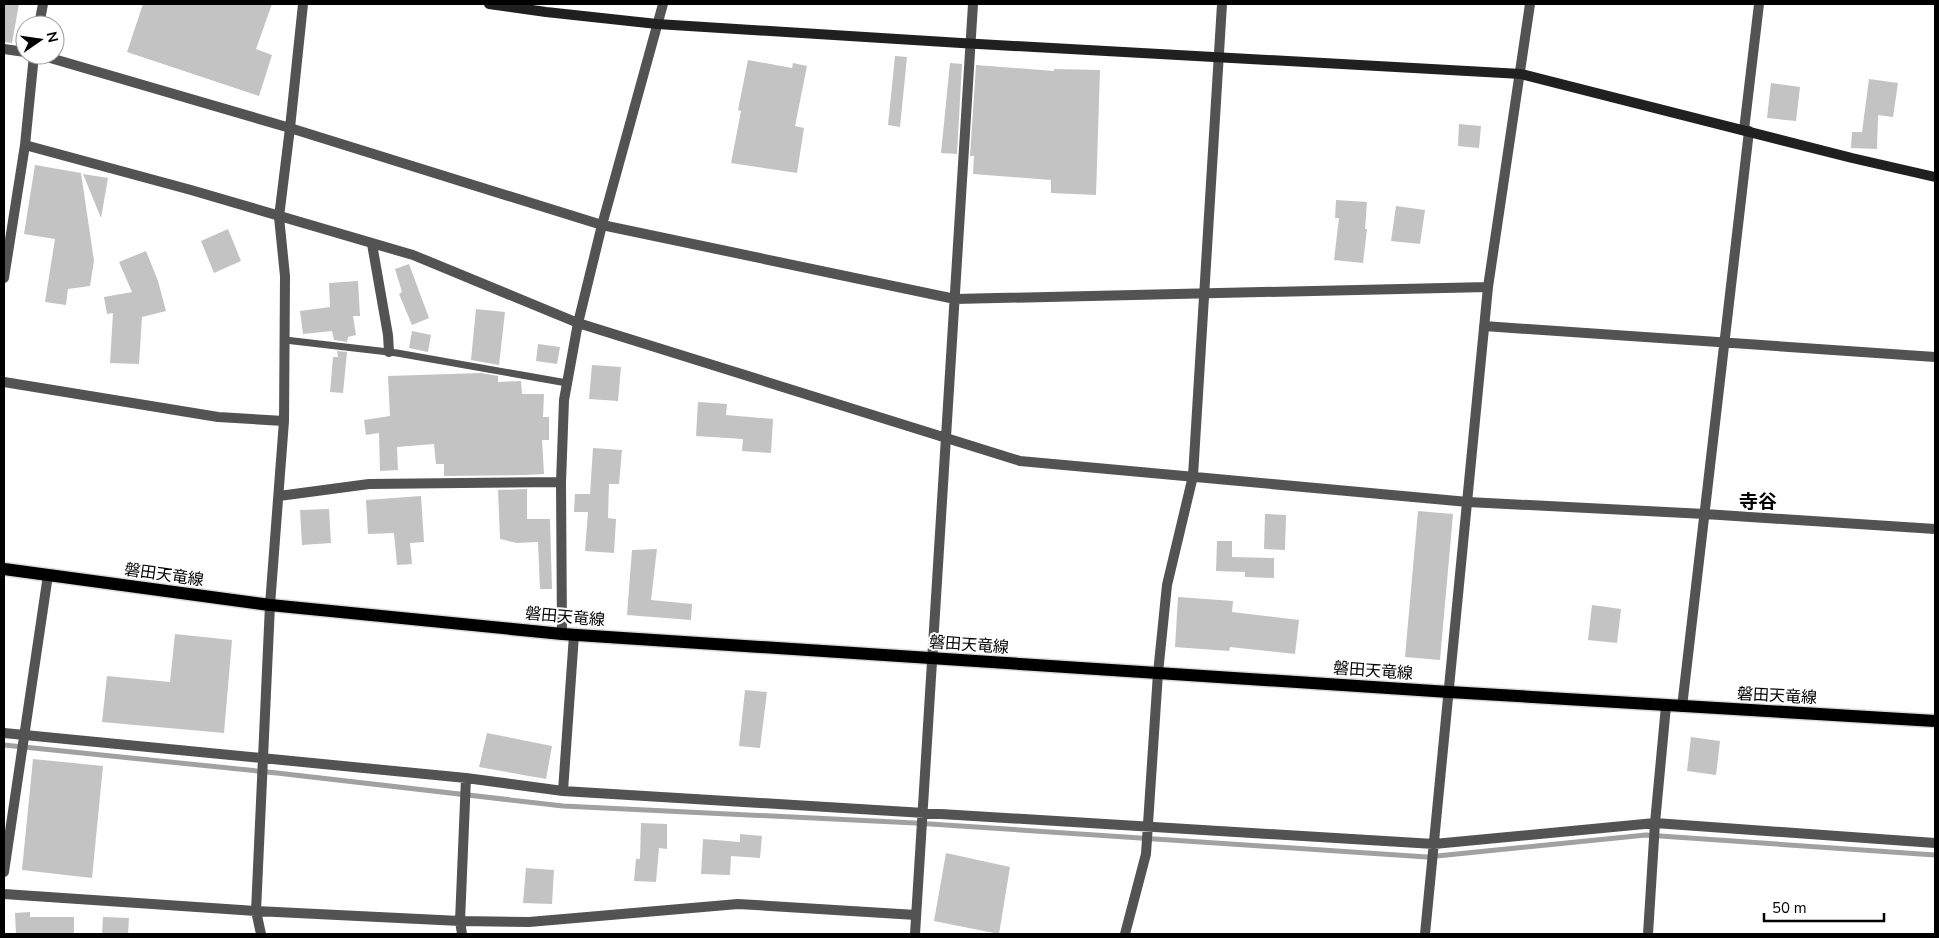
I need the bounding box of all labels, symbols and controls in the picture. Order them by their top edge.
north arrow [15,15,65,65]
text: N [42,30,63,44]
district label: 寺谷 [1739,489,1777,515]
street label: 磐田天竜線 [123,559,205,591]
street label: 磐田天竜線 [524,603,606,631]
street label: 磐田天竜線 [928,631,1010,659]
street label: 磐田天竜線 [1332,657,1414,685]
street label: 磐田天竜線 [1736,683,1818,709]
scale bar [1764,890,1884,922]
text: 50 m [1772,898,1807,918]

